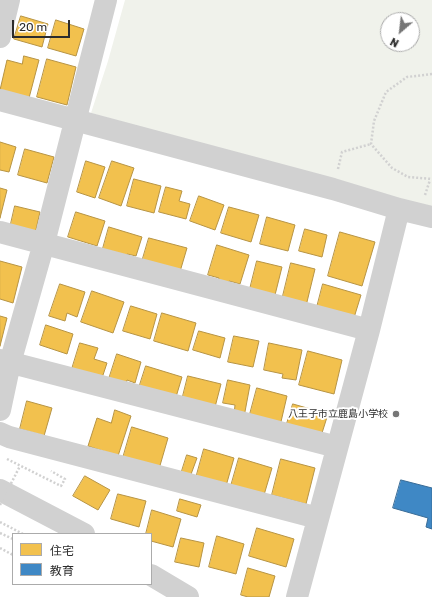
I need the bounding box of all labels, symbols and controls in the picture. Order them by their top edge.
scale bar [14,12,72,38]
north arrow [380,12,420,52]
text: 20 m [19,20,47,34]
text: N [388,35,401,50]
place label: 八王子市立鹿島小学校 [288,408,388,420]
marker: 八王子市立鹿島小学校 [391,409,401,419]
legend [12,533,152,585]
text: 住宅 [50,544,74,558]
text: 教育 [50,564,74,578]

